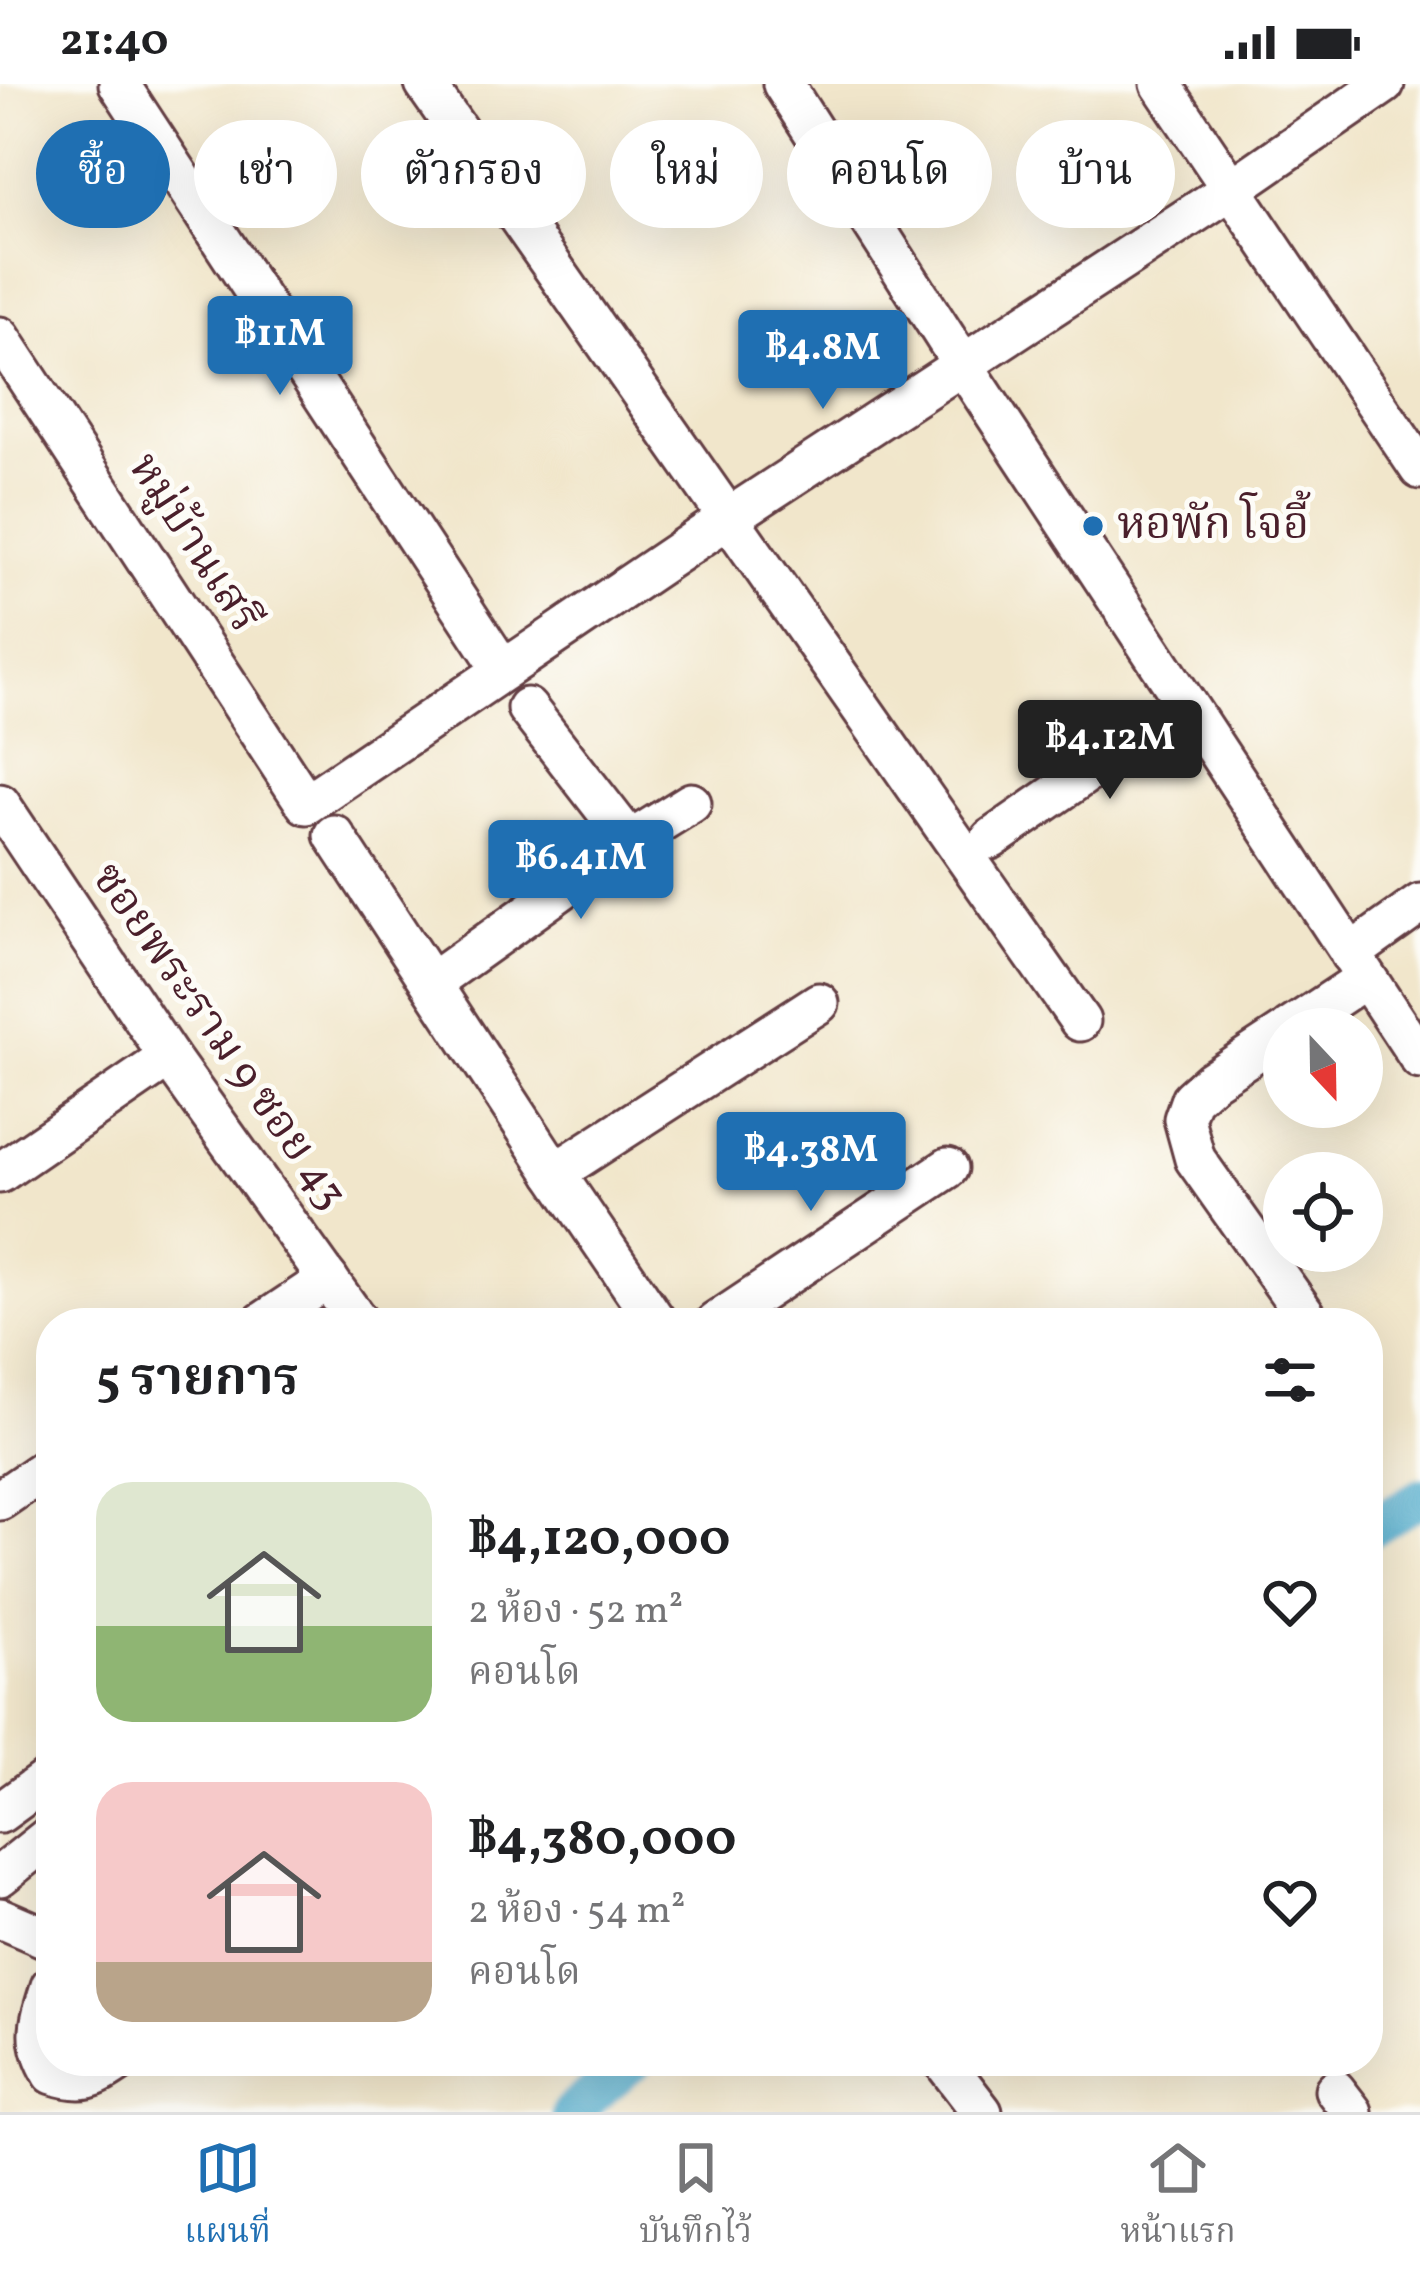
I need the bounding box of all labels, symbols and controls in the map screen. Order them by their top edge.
text: 21:40 [60,11,168,74]
chip: ซื้อ [36,120,170,228]
chip: เช่า [194,120,337,228]
chip: ตัวกรอง [361,120,586,228]
chip: ใหม่ [610,120,763,228]
chip: คอนโด [787,120,992,228]
chip: บ้าน [1016,120,1175,228]
pin: ฿11M [209,296,351,398]
text: ฿11M [235,308,325,362]
pin: ฿4.8M [739,310,907,412]
text: ฿4.8M [765,322,881,376]
street label: หมู่บ้านเสรี [111,442,275,646]
place label: หอพัก โจอี้ [1117,490,1310,558]
marker: หอพัก โจอี้ [1080,513,1106,539]
pin: ฿4.12M [1012,700,1208,802]
text: ฿4.12M [1045,712,1175,766]
pin: ฿6.41M [483,820,679,922]
text: ฿6.41M [515,832,647,886]
street label: ซอยพระราม 9 ซอย 43 [75,851,361,1223]
north arrow [1263,1008,1383,1128]
map controls [1263,1008,1383,1272]
pin: ฿4.38M [713,1112,909,1214]
text: ฿4.38M [744,1124,878,1178]
button: locate [1263,1152,1383,1272]
text: 5 รายการ [96,1345,299,1416]
icon: filters [1257,1347,1323,1413]
text: ฿4,120,000 [468,1505,730,1576]
icon: home [192,1530,336,1674]
icon: heart [1257,1569,1323,1635]
text: 2 ห้อง · 52 m² [468,1585,683,1639]
text: คอนโด [468,1647,581,1701]
text: ฿4,380,000 [468,1805,736,1876]
icon: home [192,1830,336,1974]
icon: heart [1257,1869,1323,1935]
text: 2 ห้อง · 54 m² [468,1885,685,1939]
text: คอนโด [468,1947,581,2001]
tab: แผนที่ [184,2135,271,2260]
tab: บันทึกไว้ [639,2135,752,2260]
tab: หน้าแรก [1120,2135,1236,2260]

